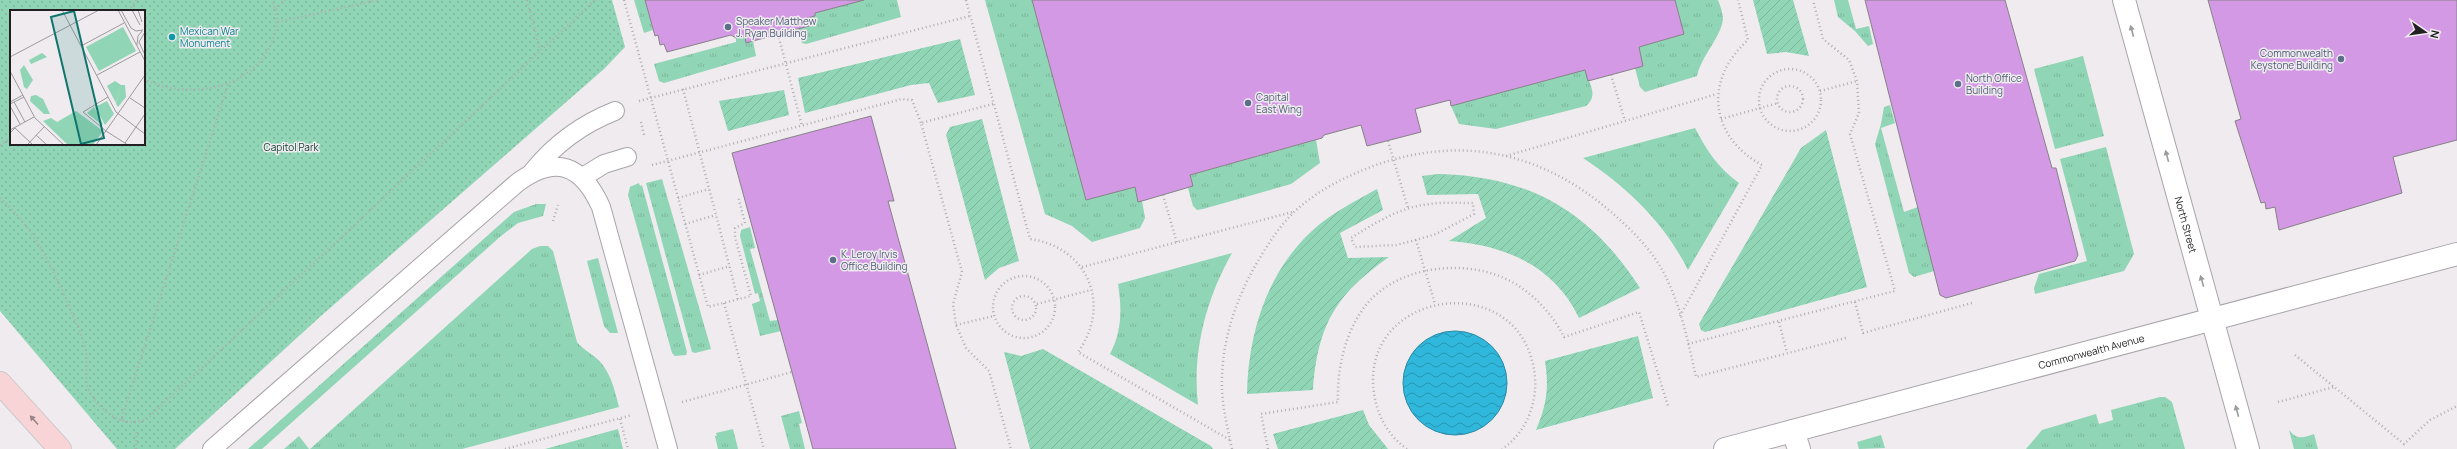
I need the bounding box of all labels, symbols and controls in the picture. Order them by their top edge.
inset map [10,10,145,145]
north arrow [2405,12,2445,52]
place label: Speaker Matthew J. Ryan Building [736,14,817,40]
marker: Speaker Matthew J. Ryan Building [723,22,733,32]
place label: Mexican War Monument [180,24,239,50]
one-way arrow [2129,24,2135,37]
text: N [2427,29,2443,40]
marker: Mexican War Monument [167,32,177,42]
place label: Commonwealth Keystone Building [2251,46,2333,72]
marker: Commonwealth Keystone Building [2336,54,2346,64]
place label: North Office Building [1966,71,2022,97]
marker: North Office Building [1953,79,1963,89]
place label: Capital East Wing [1256,90,1302,116]
marker: Capital East Wing [1243,98,1253,108]
park label: Capitol Park [264,140,320,154]
one-way arrow [2164,150,2170,162]
street label: North Street [2172,195,2200,254]
place label: K. Leroy Irvis Office Building [841,247,908,273]
marker: K. Leroy Irvis Office Building [828,255,838,265]
one-way arrow [2199,275,2205,287]
street label: Commonwealth Avenue [2037,331,2146,372]
one-way arrow [2234,405,2240,418]
one-way arrow [29,415,38,425]

